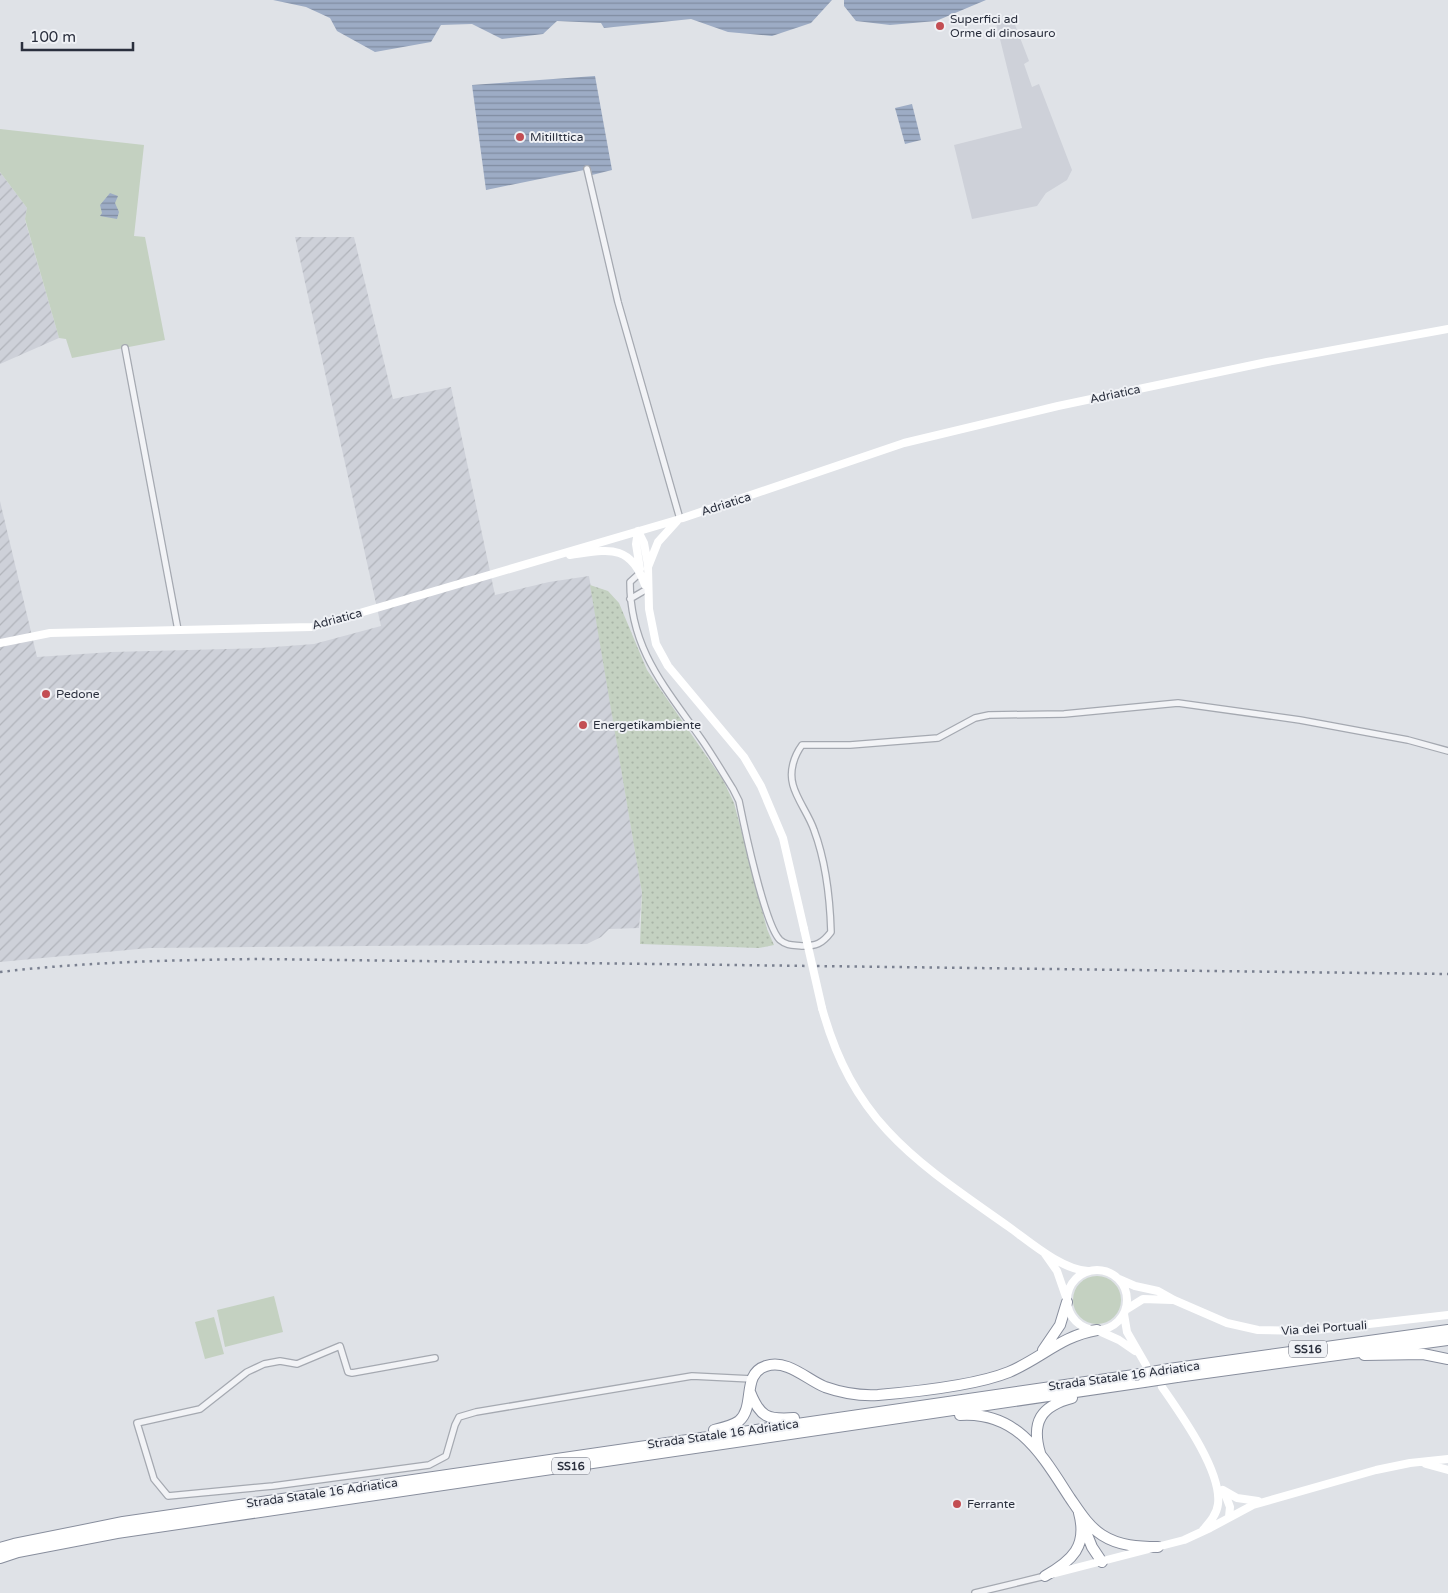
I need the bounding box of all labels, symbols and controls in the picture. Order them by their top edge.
place label: Superfici ad Orme di dinosauro [950,12,1055,40]
scale bar [22,20,134,52]
marker: Superfici ad Orme di dinosauro [934,20,946,32]
text: 100 m [30,28,76,46]
place label: MitilIttica [530,130,584,144]
marker: MitilIttica [514,131,526,143]
street label: Adriatica [1088,382,1142,406]
street label: Adriatica [699,489,753,519]
street label: Adriatica [310,606,364,632]
place label: Pedone [56,687,100,701]
marker: Pedone [40,688,52,700]
place label: Energetikambiente [593,718,701,732]
marker: Energetikambiente [577,719,589,731]
street label: Via dei Portuali [1281,1318,1367,1338]
road number: SS16 [1289,1340,1327,1358]
street label: Strada Statale 16 Adriatica [1048,1358,1200,1394]
street label: Strada Statale 16 Adriatica [647,1416,799,1452]
road number: SS16 [552,1458,590,1474]
street label: Strada Statale 16 Adriatica [246,1475,398,1511]
place label: Ferrante [967,1497,1015,1511]
marker: Ferrante [951,1498,963,1510]

